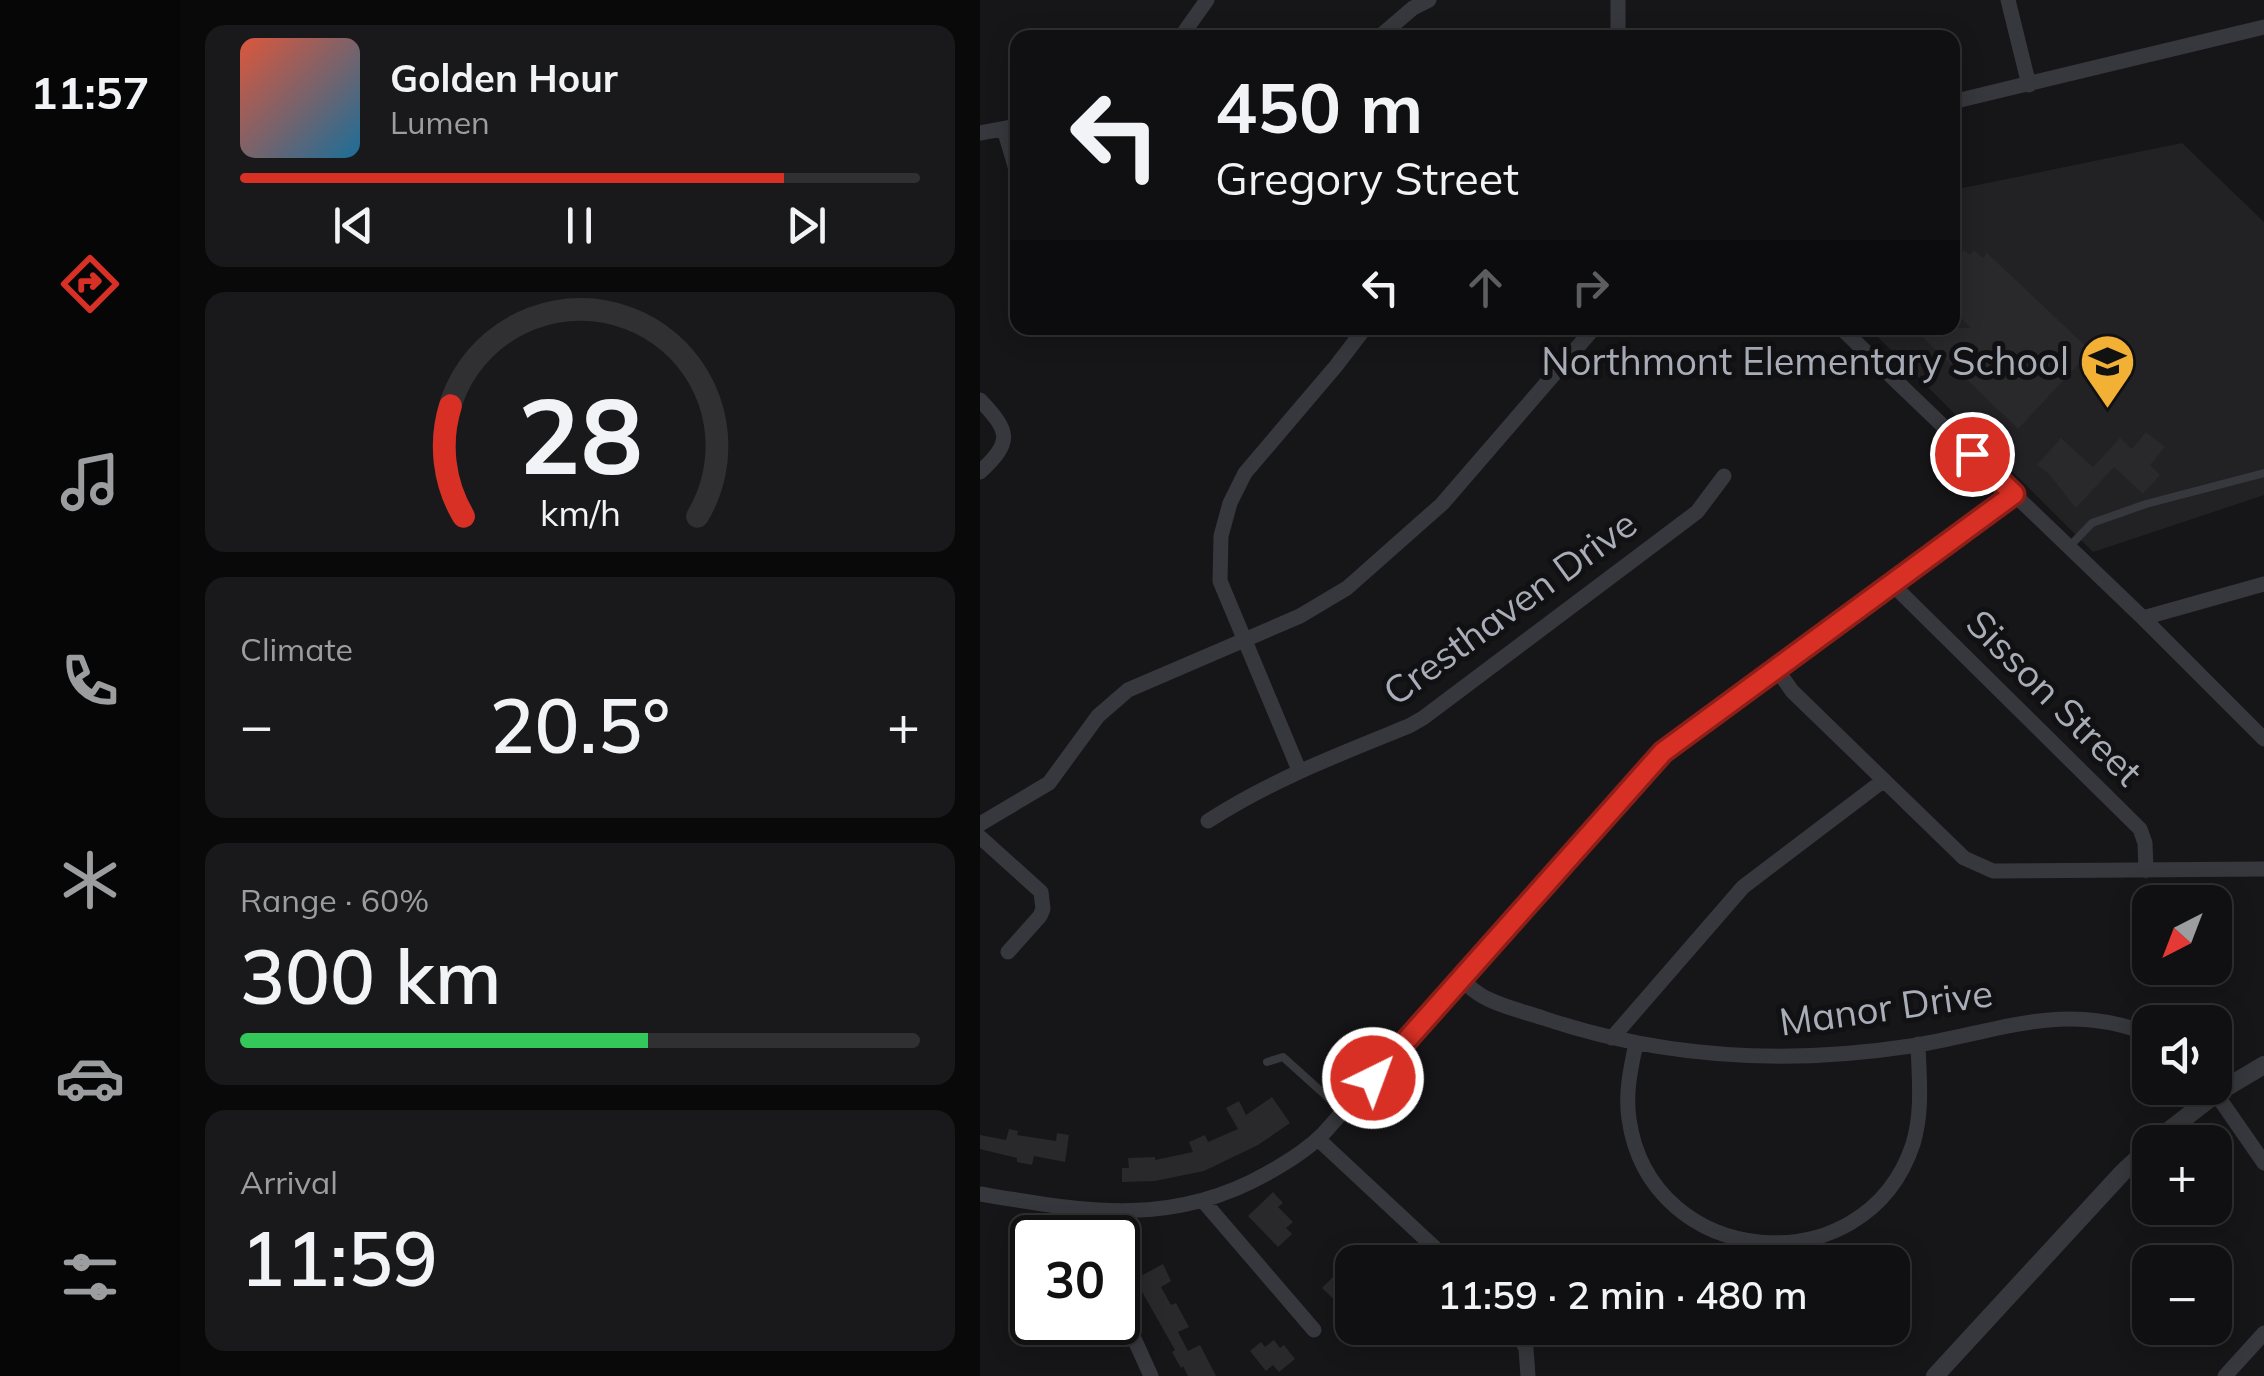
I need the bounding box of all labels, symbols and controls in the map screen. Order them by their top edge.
text: Golden Hour [390,54,618,102]
text: 450 m [1215,63,1423,151]
text: 11:57 [30,64,150,120]
icon: left [1050,70,1180,200]
text: Lumen [390,102,490,142]
text: Gregory Street [1215,150,1519,206]
icon: previous [326,198,381,253]
icon: pause [552,198,607,253]
icon: next [779,198,834,253]
icon: directions [55,249,125,319]
icon: left [1353,260,1408,315]
icon: ahead [1458,260,1513,315]
icon: right [1563,260,1618,315]
school or university icon: Northmont Elementary School [2078,332,2138,411]
place label: Northmont Elementary School [1541,337,2069,385]
text: 28 [518,369,642,500]
pin [1930,412,2015,497]
icon: arrive [1945,427,2000,482]
icon: music [55,447,125,517]
text: km/h [540,490,620,535]
street label: Cresthaven Drive [1373,499,1646,715]
street label: Sisson Street [1957,599,2153,795]
text: Climate [240,629,353,669]
icon: phone [55,646,125,716]
text: 20.5° [490,678,670,772]
text: − [240,690,273,759]
text: + [887,690,920,759]
icon: climate [55,845,125,915]
text: Range · 60% [240,880,429,920]
north arrow [2132,885,2232,985]
map controls [2132,885,2232,1345]
text: 300 km [240,929,502,1023]
street label: Manor Drive [1776,968,1996,1046]
button: sound [2132,1005,2232,1105]
position arrow [1321,1026,1425,1130]
icon: car [55,1043,125,1113]
button: + [2132,1125,2232,1225]
text: Arrival [240,1162,338,1202]
text: 11:59 [240,1211,438,1305]
speed limit sign: 30 [1010,1215,1140,1345]
icon: filters [55,1242,125,1312]
button: − [2132,1245,2232,1345]
text: 11:59 · 2 min · 480 m [1437,1271,1808,1319]

